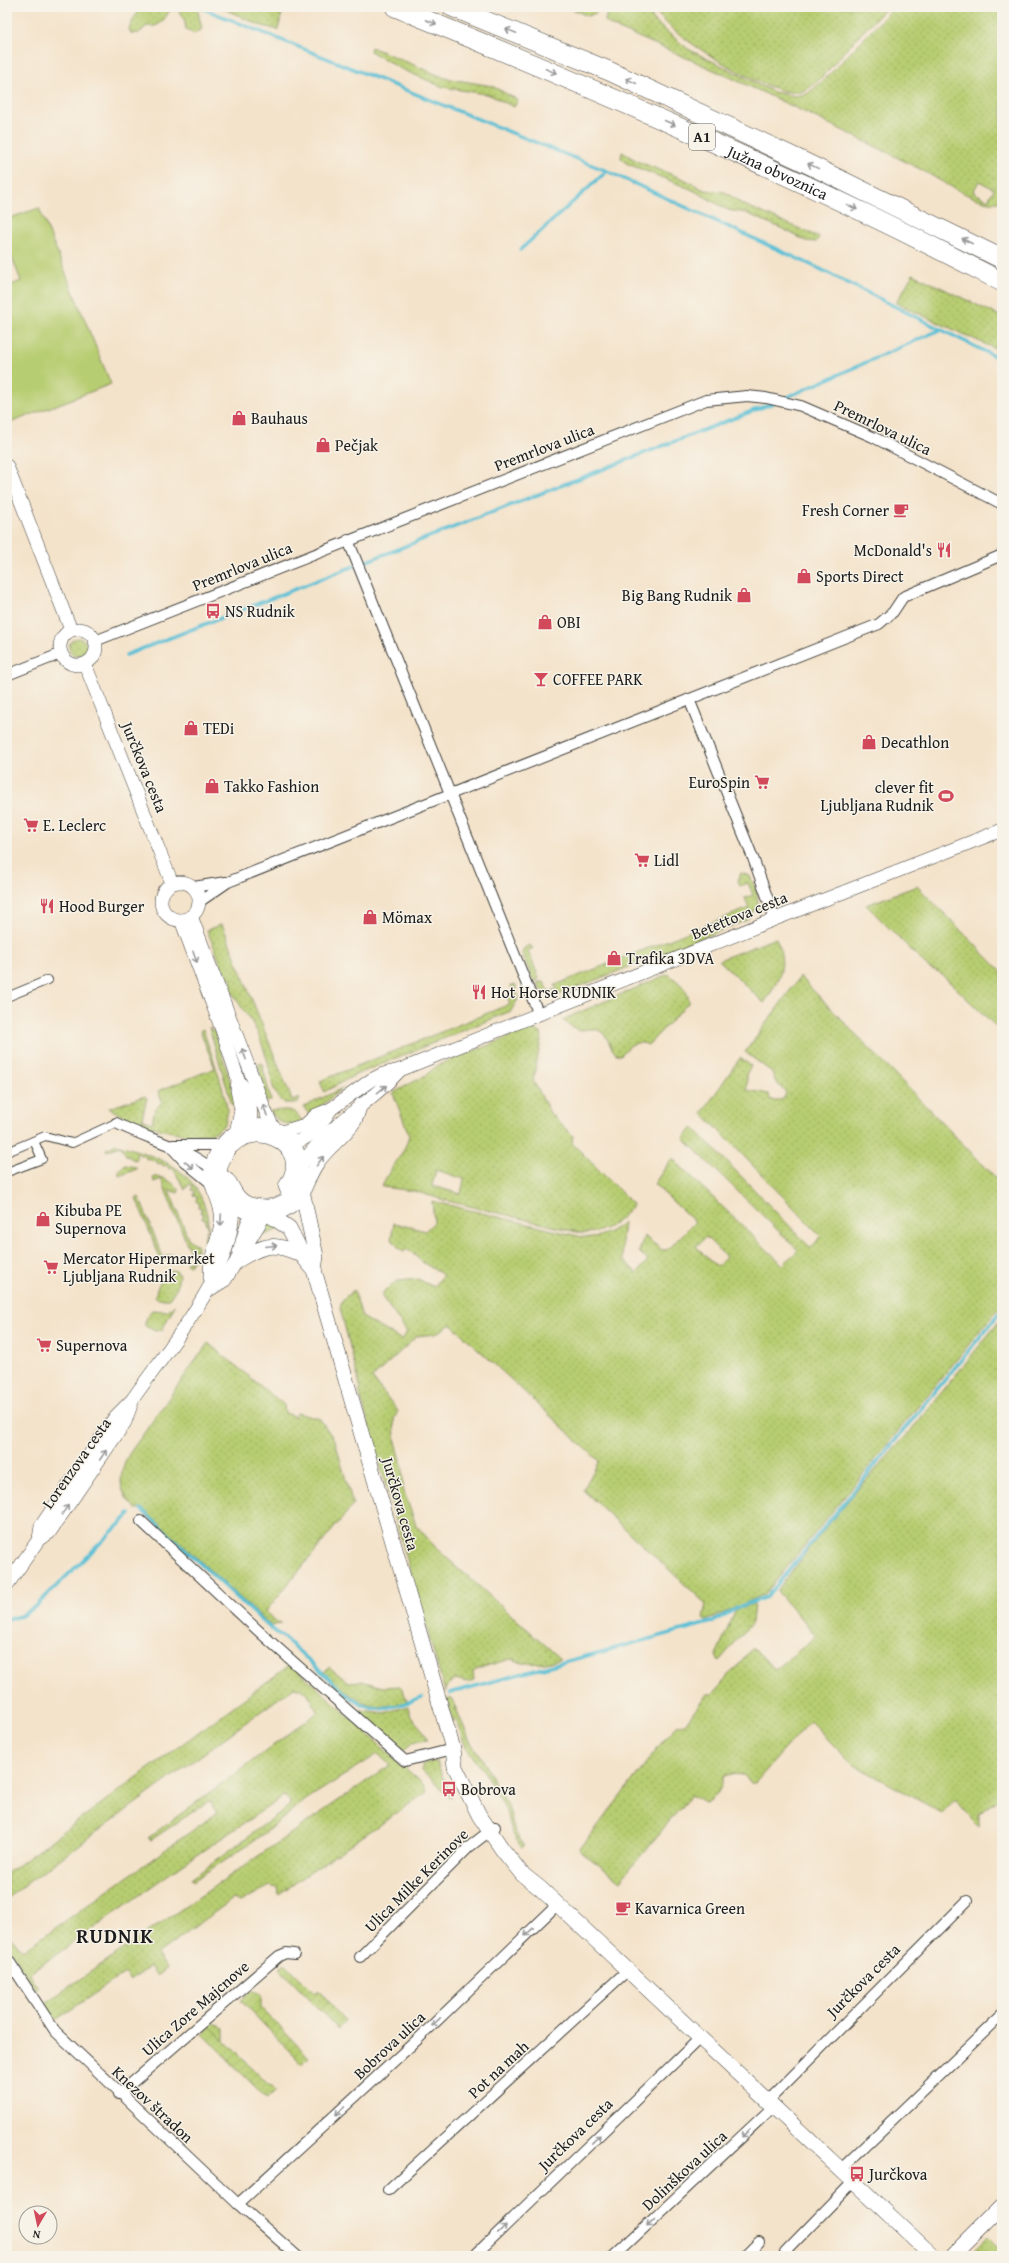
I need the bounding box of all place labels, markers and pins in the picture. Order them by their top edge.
place label: Bauhaus [251,406,308,430]
shop icon: Bauhaus [230,409,248,427]
place label: Pečjak [335,433,379,457]
shop icon: Pečjak [314,436,332,454]
place label: Fresh Corner [802,498,889,522]
cafe icon: Fresh Corner [892,501,910,519]
place label: McDonald's [854,538,932,562]
restaurant icon: McDonald's [935,541,953,559]
place label: Sports Direct [816,564,904,588]
shop icon: Sports Direct [795,567,813,585]
place label: Big Bang Rudnik [622,583,733,607]
shop icon: Big Bang Rudnik [735,586,753,604]
place label: NS Rudnik [225,599,296,623]
bus stop icon: NS Rudnik [204,602,222,620]
place label: OBI [557,610,581,634]
shop icon: OBI [536,613,554,631]
place label: COFFEE PARK [553,667,643,691]
bar icon: COFFEE PARK [532,670,550,688]
place label: TEDi [203,716,235,740]
shop icon: TEDi [182,719,200,737]
place label: Decathlon [881,730,949,754]
shop icon: Decathlon [860,733,878,751]
place label: EuroSpin [689,770,750,794]
supermarket icon: EuroSpin [753,773,771,791]
place label: Takko Fashion [224,774,319,798]
place label: clever fit Ljubljana Rudnik [821,775,935,817]
shop icon: Takko Fashion [203,777,221,795]
sports icon: clever fit Ljubljana Rudnik [937,787,955,805]
place label: E. Leclerc [43,813,106,837]
supermarket icon: E. Leclerc [22,816,40,834]
place label: Lidl [654,848,680,872]
supermarket icon: Lidl [633,851,651,869]
place label: Hood Burger [59,894,145,918]
restaurant icon: Hood Burger [38,897,56,915]
place label: Mömax [382,905,433,929]
shop icon: Mömax [361,908,379,926]
place label: Trafika 3DVA [626,946,714,970]
shop icon: Trafika 3DVA [605,949,623,967]
place label: Hot Horse RUDNIK [491,980,617,1004]
restaurant icon: Hot Horse RUDNIK [470,983,488,1001]
place label: Kibuba PE Supernova [55,1198,127,1240]
shop icon: Kibuba PE Supernova [34,1210,52,1228]
place label: Mercator Hipermarket Ljubljana Rudnik [63,1246,215,1288]
supermarket icon: Mercator Hipermarket Ljubljana Rudnik [42,1258,60,1276]
place label: Supernova [56,1333,128,1357]
supermarket icon: Supernova [35,1336,53,1354]
place label: Bobrova [461,1777,516,1801]
bus stop icon: Bobrova [440,1780,458,1798]
place label: Kavarnica Green [635,1896,745,1920]
cafe icon: Kavarnica Green [614,1899,632,1917]
place label: Jurčkova [867,2162,928,2186]
bus stop icon: Jurčkova [848,2165,866,2183]

